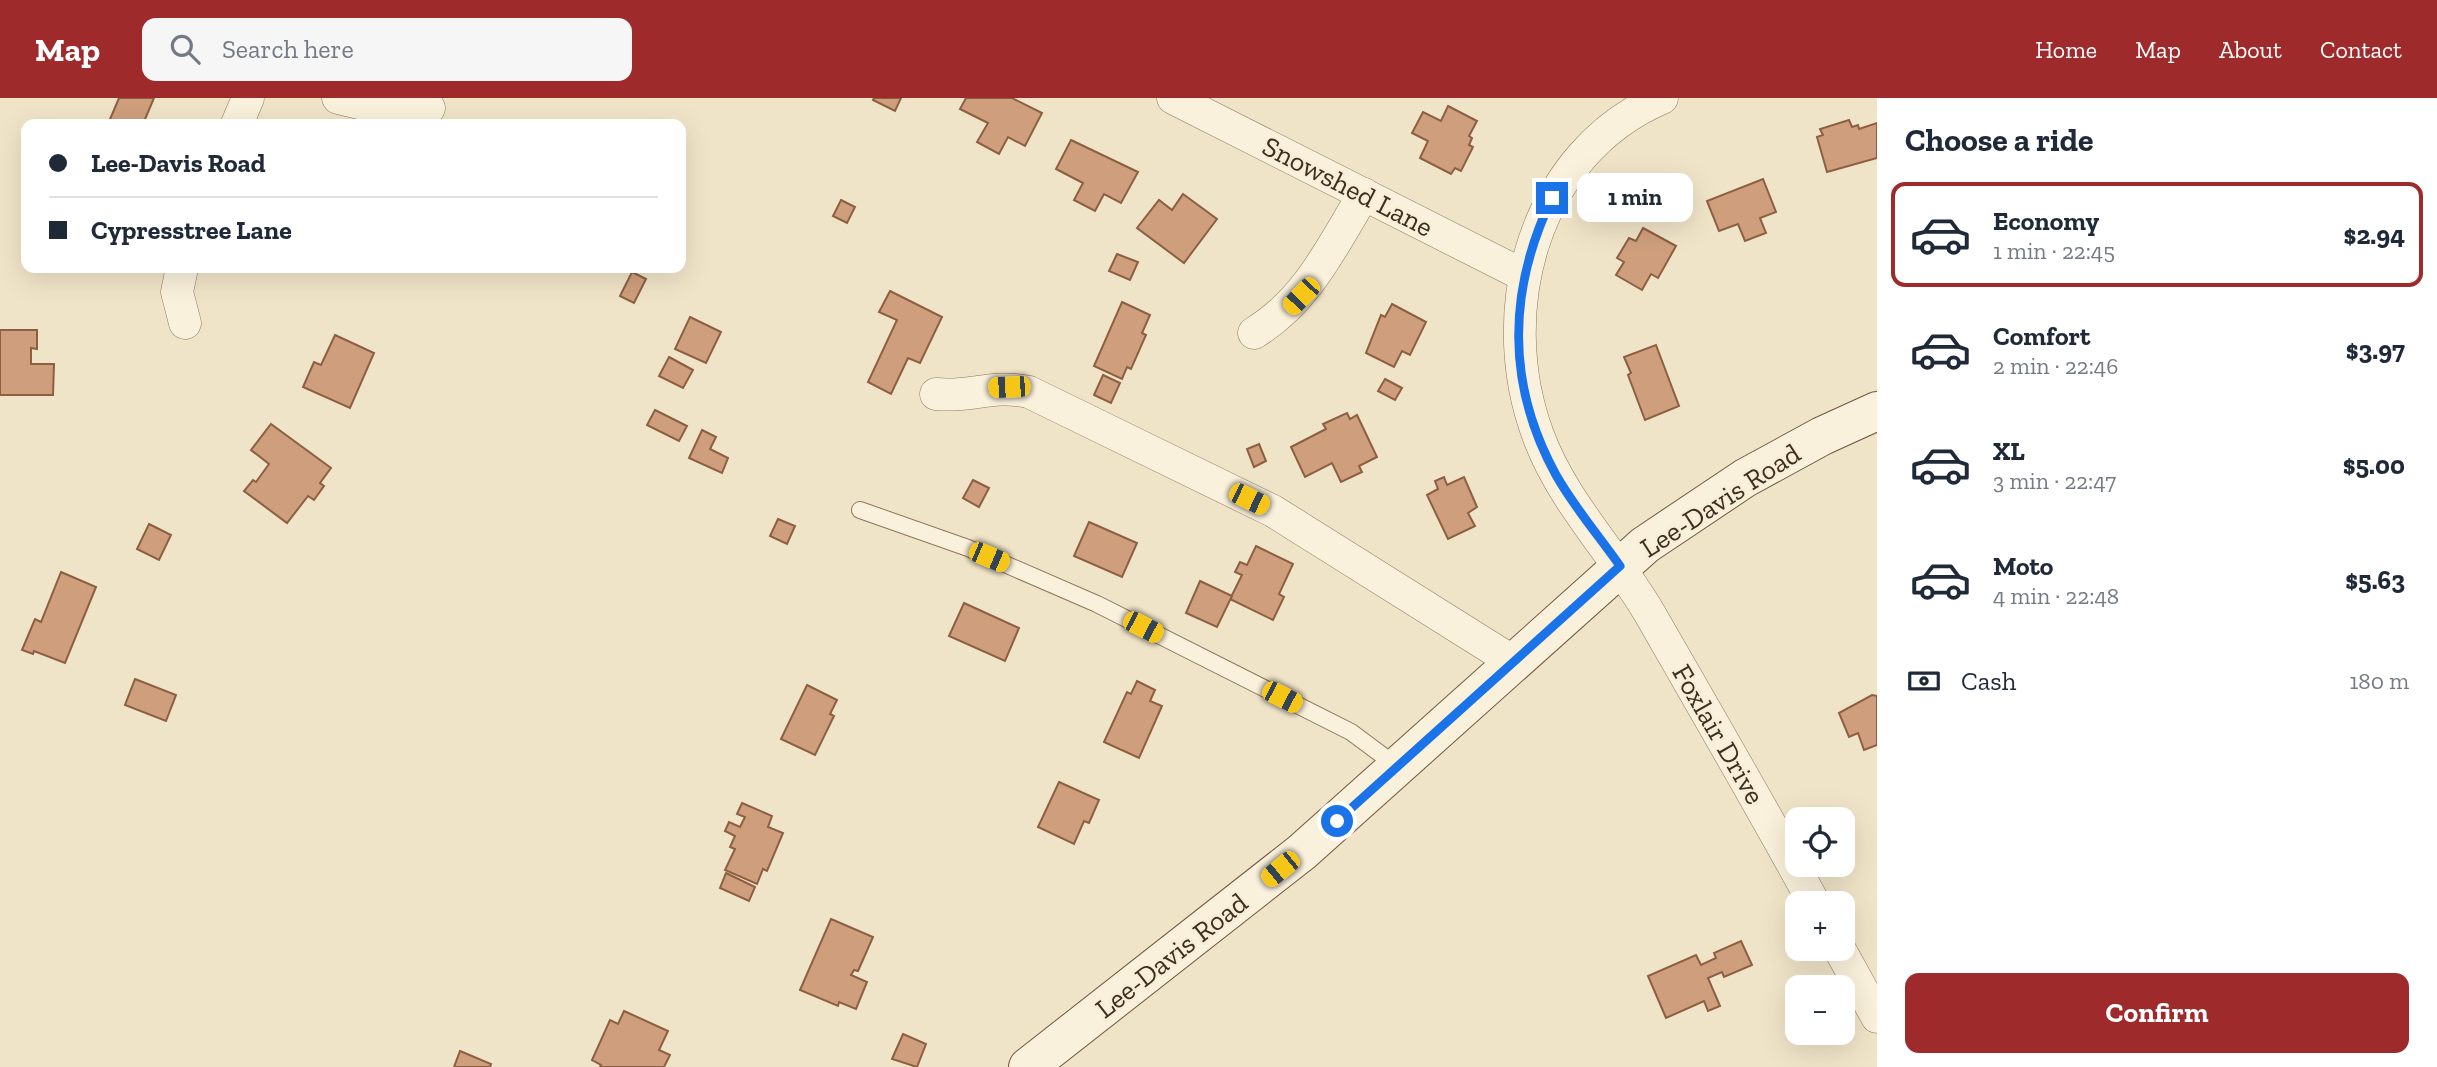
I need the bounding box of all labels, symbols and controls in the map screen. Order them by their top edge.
search box [142,18,632,81]
text: Map [35,30,100,69]
icon: search [166,30,204,68]
text: Search here [222,33,354,65]
text: Home [2035,35,2097,64]
text: Map [2135,35,2181,64]
text: About [2219,35,2282,64]
text: Contact [2320,35,2402,64]
text: Choose a ride [1905,121,2093,159]
street label: Snowshed Lane [1257,129,1439,244]
text: Lee-Davis Road [91,147,266,179]
callout: 1 min [1576,174,1692,222]
route end [1536,182,1568,214]
text: 1 min [1608,183,1662,211]
icon: car [1909,203,1972,266]
text: Economy [1993,205,2099,237]
text: Cypresstree Lane [91,214,292,246]
text: $2.94 [2344,219,2405,251]
text: 1 min · 22:45 [1993,237,2115,265]
car [1279,274,1324,318]
icon: car [1909,318,1972,381]
text: Comfort [1993,320,2090,352]
text: $3.97 [2346,334,2405,366]
text: 2 min · 22:46 [1993,352,2118,380]
car [988,376,1031,398]
icon: car [1909,433,1972,496]
text: XL [1993,435,2025,467]
street label: Lee-Davis Road [1634,436,1806,564]
text: $5.00 [2343,449,2405,481]
text: 3 min · 22:47 [1993,467,2116,495]
car [1226,480,1273,518]
car [966,539,1013,575]
icon: car [1909,548,1972,611]
text: Moto [1993,550,2053,582]
text: $5.63 [2345,564,2405,596]
text: 4 min · 22:48 [1993,582,2119,610]
car [1120,608,1167,646]
street label: Foxlair Drive [1665,659,1772,810]
icon: cash [1905,662,1943,700]
text: Cash [1961,665,2016,697]
text: 180 m [2349,667,2409,695]
car [1259,678,1306,716]
route start [1321,805,1353,837]
map controls [1785,807,1855,1045]
button: locate [1785,807,1855,877]
car [1258,848,1303,890]
street label: Lee-Davis Road [1089,886,1254,1025]
button: + [1785,891,1855,961]
button: Confirm [1905,973,2409,1053]
button: − [1785,975,1855,1045]

